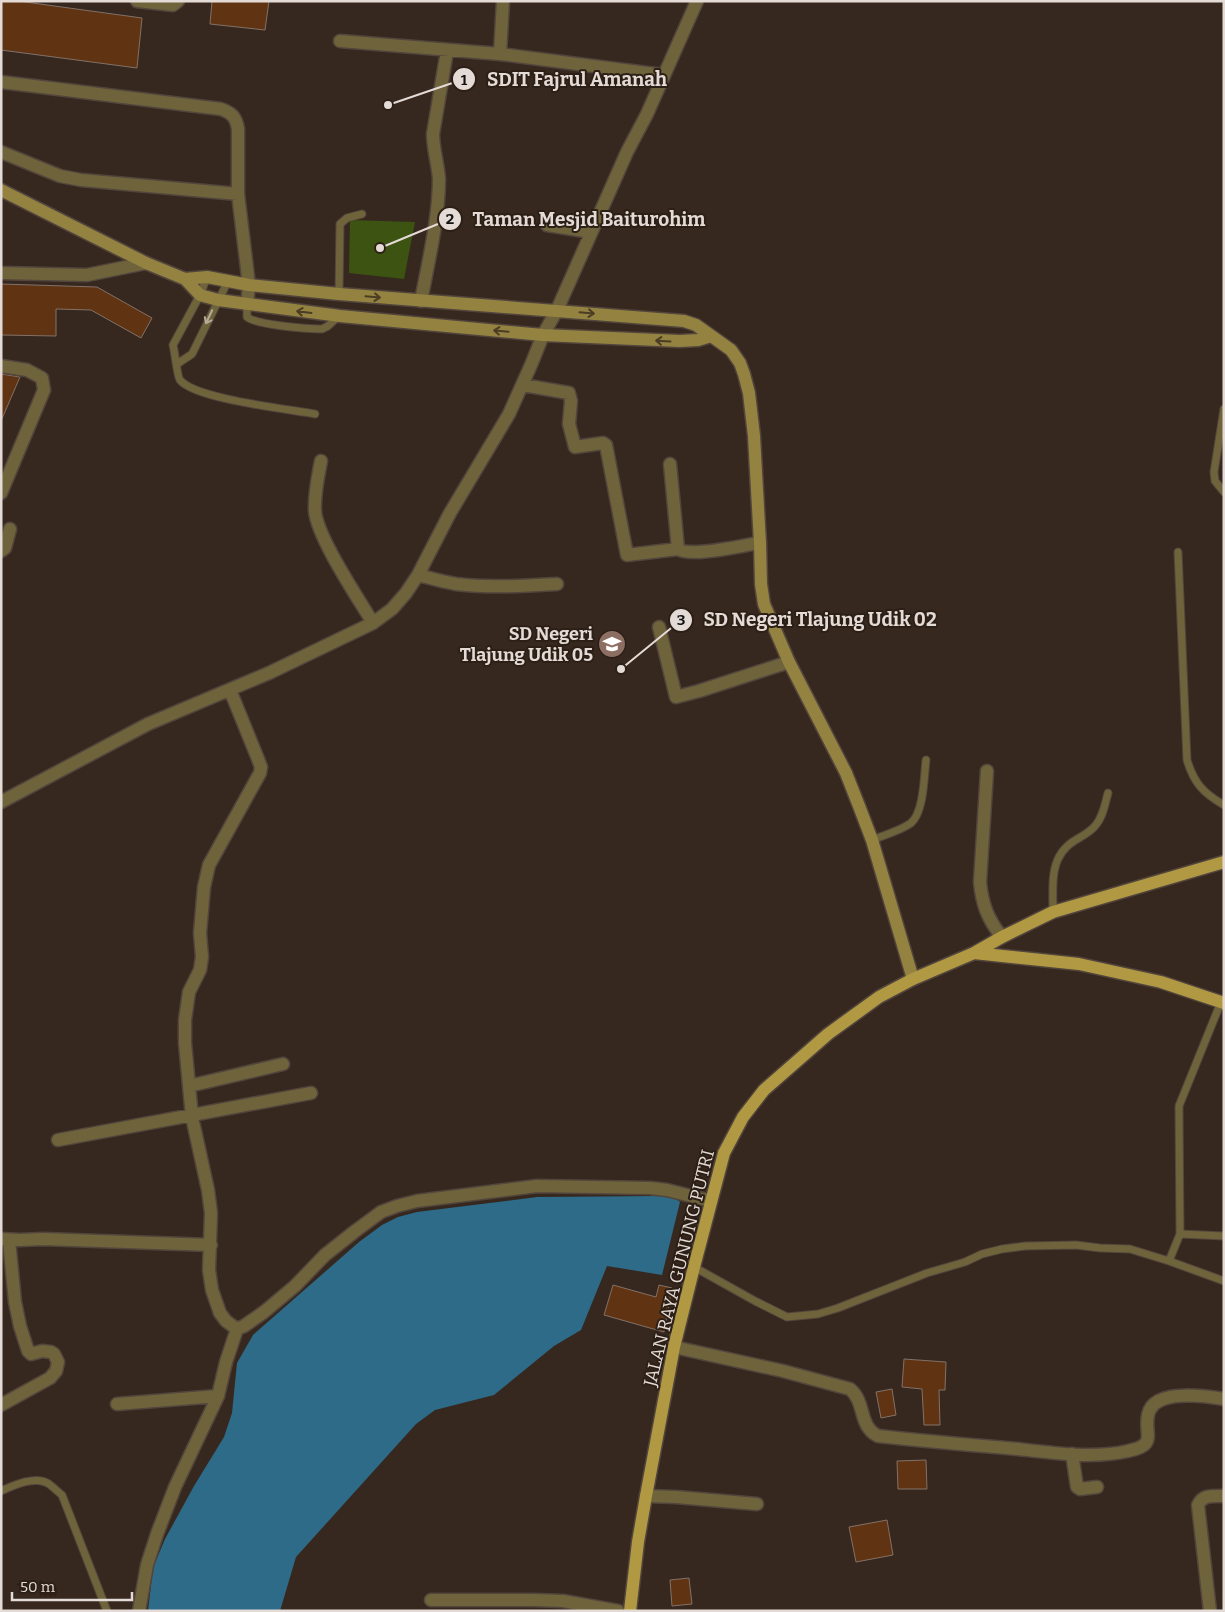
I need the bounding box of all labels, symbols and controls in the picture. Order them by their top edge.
callout: SDIT Fajrul Amanah [452,62,677,96]
text: SDIT Fajrul Amanah [487,68,667,91]
text: 1 [461,71,468,89]
callout: Taman Mesjid Baiturohim [438,202,715,236]
text: Taman Mesjid Baiturohim [473,208,705,231]
text: 2 [446,210,454,228]
one-way arrow [364,292,380,301]
one-way arrow [297,307,313,317]
one-way arrow [579,308,595,318]
one-way arrow [204,309,214,324]
one-way arrow [493,326,509,336]
one-way arrow [655,336,671,345]
callout: SD Negeri Tlajung Udik 02 [668,603,946,637]
text: SD Negeri Tlajung Udik 02 [703,608,937,631]
text: 3 [677,611,685,629]
place label: SD Negeri Tlajung Udik 05 [460,623,593,666]
school or university icon: SD Negeri Tlajung Udik 05 [597,629,627,659]
street label: JALAN RAYA GUNUNG PUTRI [639,1147,719,1390]
scale bar [12,1570,132,1602]
text: 50 m [20,1578,56,1596]

